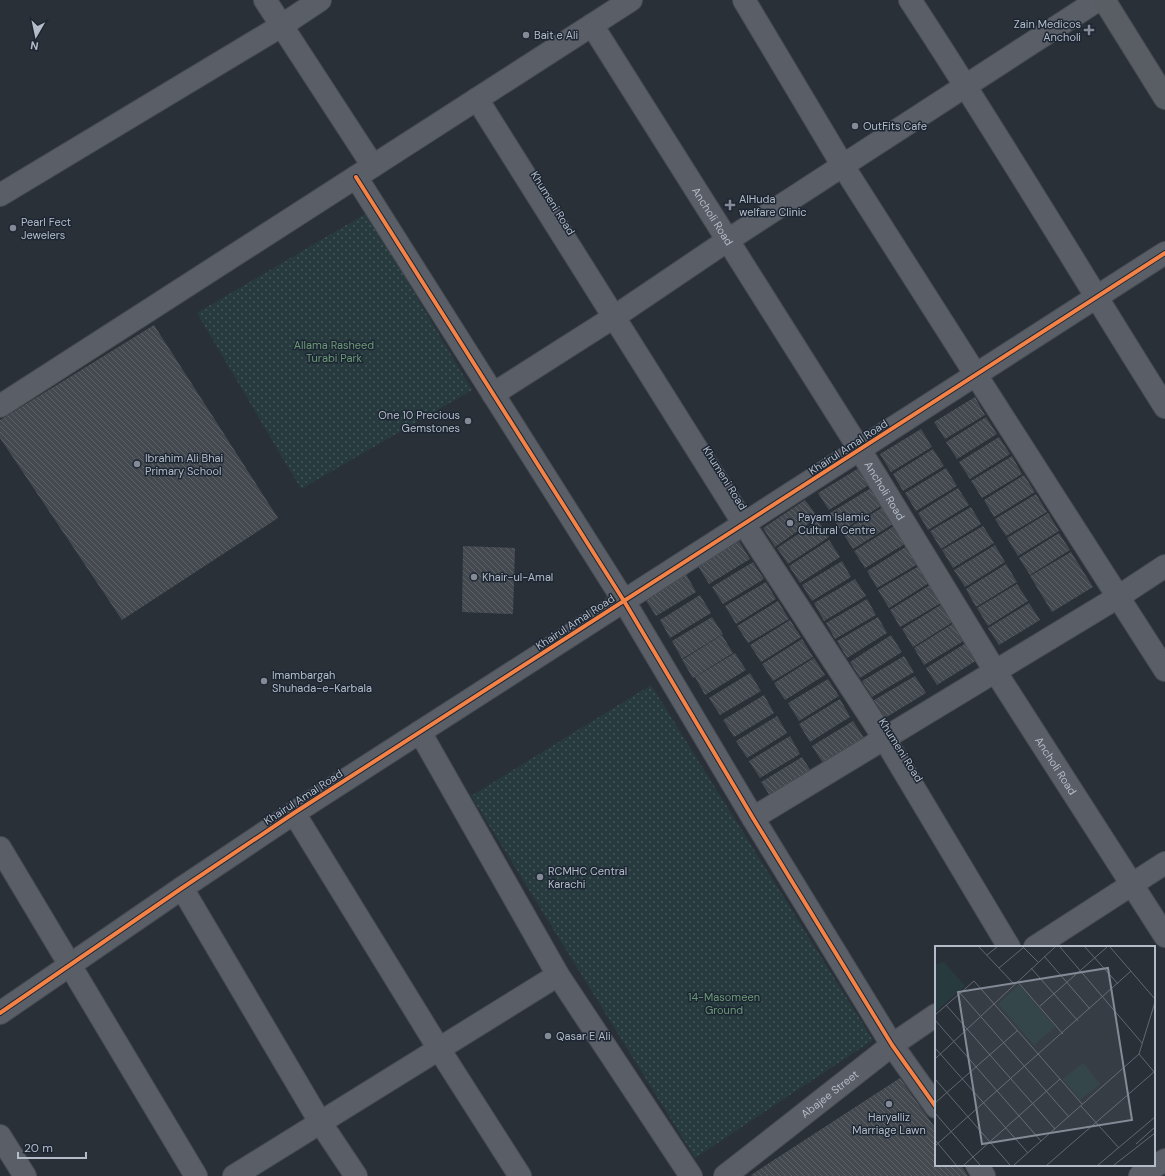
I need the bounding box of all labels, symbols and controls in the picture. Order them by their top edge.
north arrow [16,16,56,56]
place label: Zain Medicos Ancholi [1014,17,1081,44]
marker: Zain Medicos Ancholi [1084,25,1094,35]
place label: Bait e Ali [534,28,578,42]
marker: Bait e Ali [521,30,531,40]
text: N [29,38,39,53]
place label: OutFits Cafe [863,119,927,133]
marker: OutFits Cafe [850,121,860,131]
street label: Khumeni Road [528,169,578,238]
street label: Ancholi Road [689,184,736,248]
place label: AlHuda welfare Clinic [739,192,807,219]
marker: AlHuda welfare Clinic [724,199,736,211]
place label: Pearl Fect Jewelers [21,215,71,242]
marker: Pearl Fect Jewelers [8,223,18,233]
park label: Allama Rasheed Turabi Park [294,338,374,365]
place label: One 10 Precious Gemstones [378,408,460,435]
marker: One 10 Precious Gemstones [463,416,473,426]
street label: Khairul Amal Road [806,416,890,478]
street label: Khumeni Road [700,444,750,513]
place label: Ibrahim Ali Bhai Primary School [145,451,223,478]
marker: Ibrahim Ali Bhai Primary School [132,459,142,469]
street label: Ancholi Road [861,459,908,523]
place label: Payam Islamic Cultural Centre [798,510,876,537]
marker: Payam Islamic Cultural Centre [785,518,795,528]
place label: Khair-ul-Amal [482,570,553,584]
marker: Khair-ul-Amal [469,572,479,582]
street label: Khairul Amal Road [533,591,617,653]
place label: Imambargah Shuhada-e-Karbala [272,668,372,695]
marker: Imambargah Shuhada-e-Karbala [259,676,269,686]
street label: Khumeni Road [876,716,926,785]
street label: Ancholi Road [1032,734,1080,798]
street label: Khairul Amal Road [261,766,345,828]
place label: RCMHC Central Karachi [548,864,627,891]
marker: RCMHC Central Karachi [535,872,545,882]
inset map [935,946,1155,1166]
park label: 14-Masomeen Ground [688,990,760,1017]
place label: Qasar E Ali [556,1029,611,1043]
marker: Qasar E Ali [543,1031,553,1041]
street label: Abajee Street [798,1067,861,1121]
marker: Haryalliz Marriage Lawn [884,1099,894,1109]
place label: Haryalliz Marriage Lawn [852,1110,926,1137]
scale bar [18,1134,86,1160]
text: 20 m [24,1140,53,1156]

